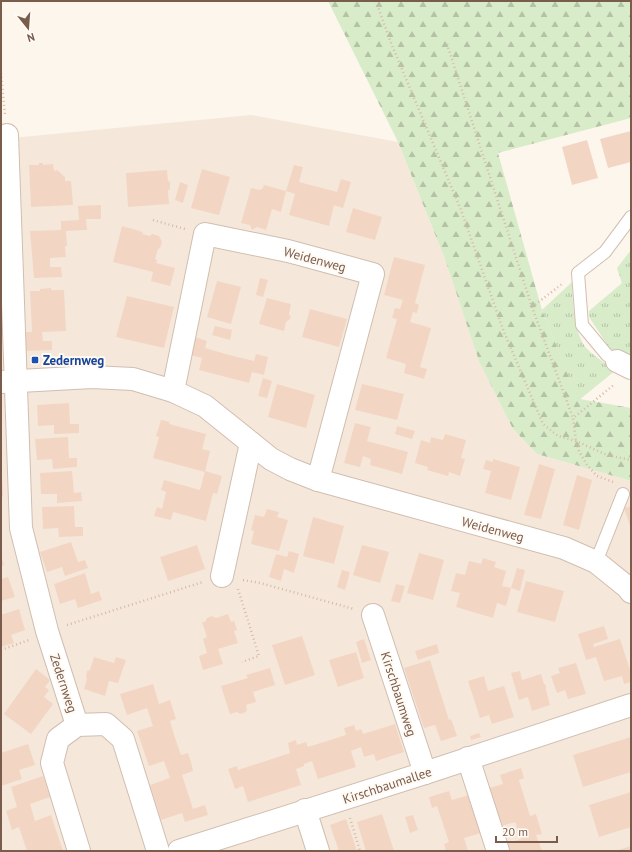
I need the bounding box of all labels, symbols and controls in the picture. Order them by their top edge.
north arrow [8,8,48,48]
text: N [25,30,36,45]
street label: Weidenweg [282,243,348,276]
place label: Zedernweg [43,352,104,369]
marker: Zedernweg [30,355,40,365]
street label: Weidenweg [460,513,526,546]
street label: Kirschbaumweg [377,650,420,739]
street label: Zedernweg [46,652,81,715]
street label: Kirschbaumallee [341,763,434,808]
scale bar [496,818,557,844]
text: 20 m [502,824,528,839]

